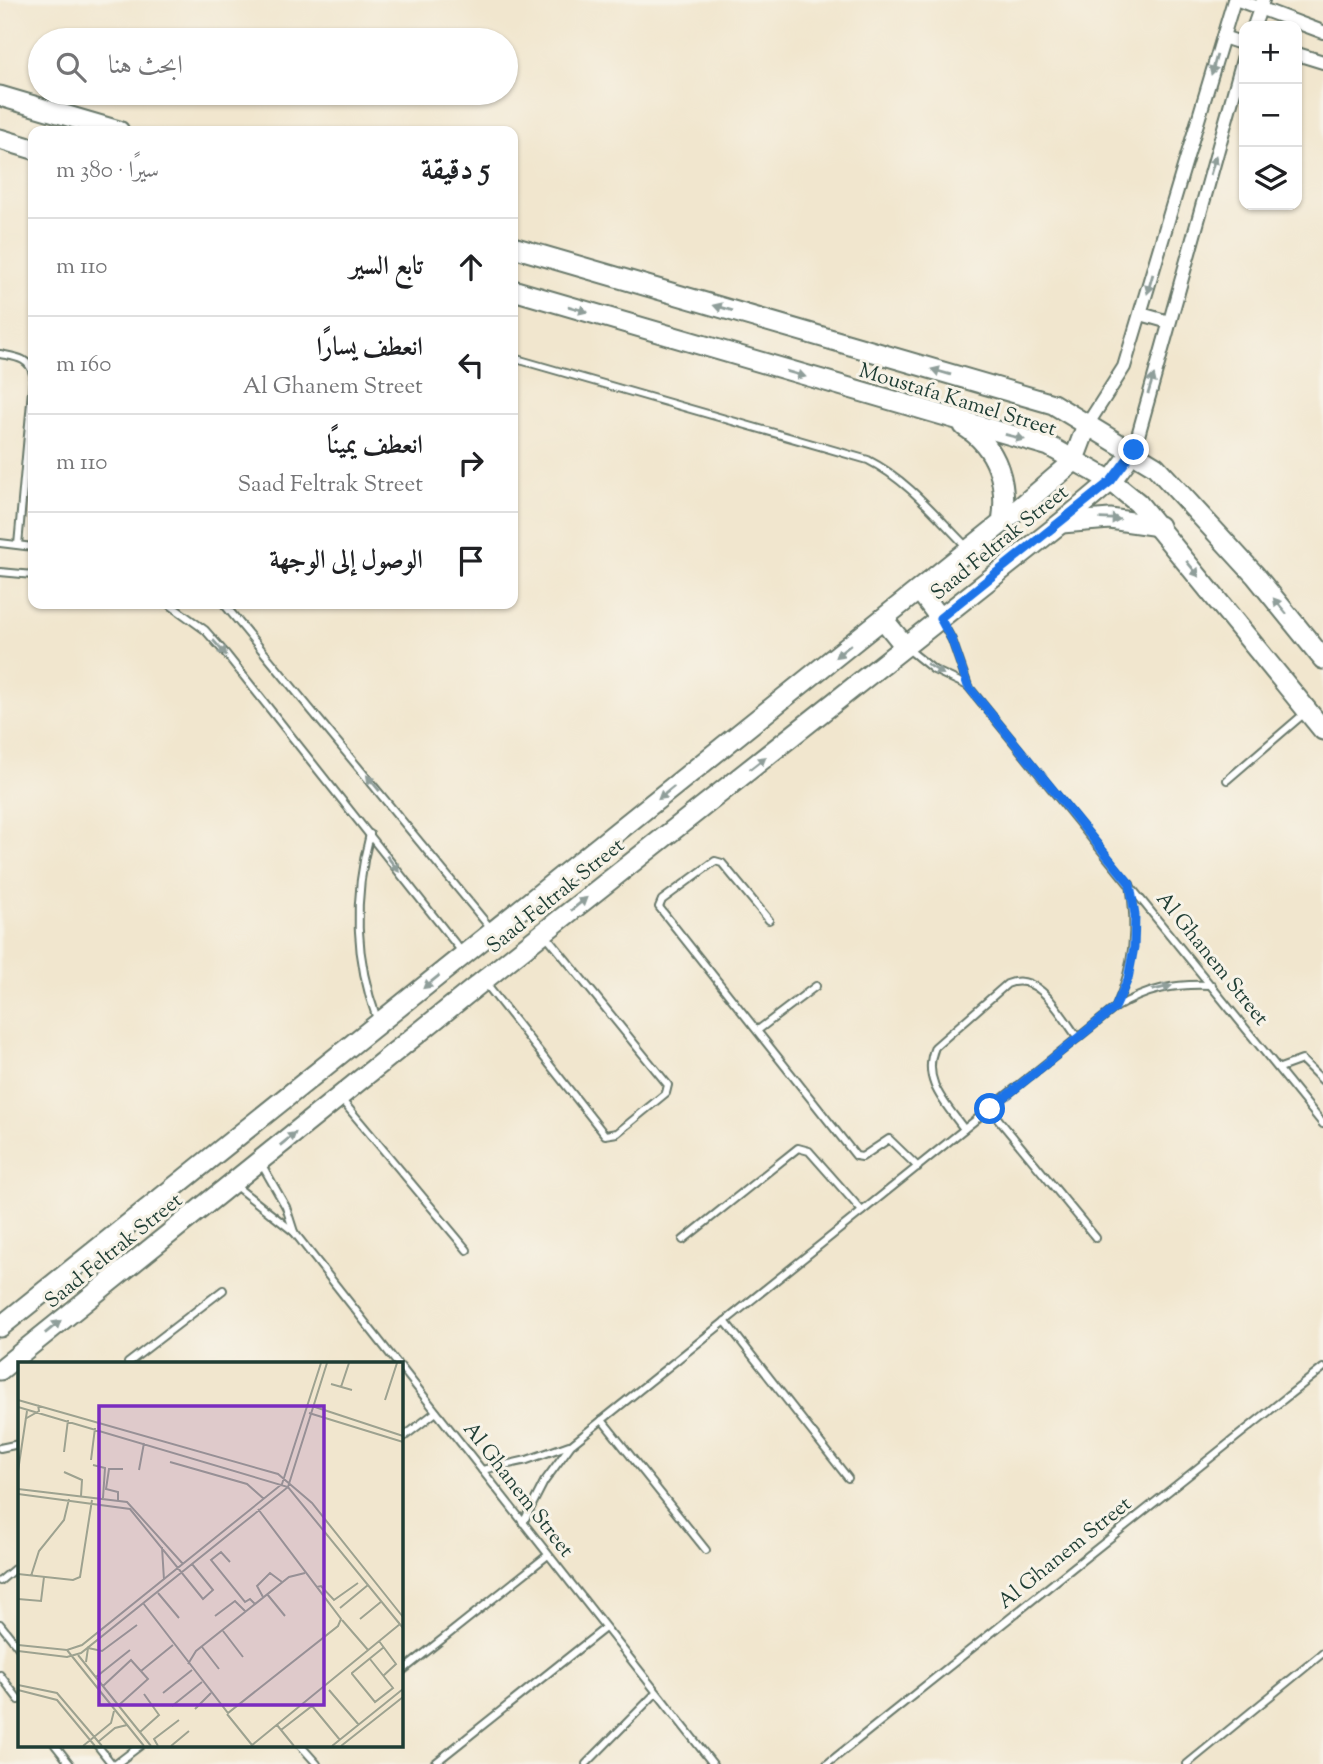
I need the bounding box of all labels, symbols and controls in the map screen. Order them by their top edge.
map controls [1239,21,1302,210]
button: + [1239,21,1302,84]
search box [28,28,518,105]
icon: search [52,48,90,86]
text: ابحث هنا [108,48,183,85]
one-way arrow [1209,55,1219,76]
button: − [1239,84,1302,147]
button: layers [1239,147,1302,210]
text: 5 دقيقة [421,150,490,193]
one-way arrow [1208,154,1219,176]
text: سيرًا · 380 m [56,155,159,188]
icon: ahead [452,248,490,286]
text: تابع السير [350,249,423,286]
text: 110 m [56,251,108,284]
one-way arrow [1145,273,1155,294]
one-way arrow [712,303,733,313]
one-way arrow [568,305,589,315]
text: انعطف يسارًا [316,330,423,367]
icon: left [452,346,490,384]
text: 160 m [56,349,111,382]
street label: Moustafa Kamel Street [855,357,1060,445]
one-way arrow [931,366,952,376]
one-way arrow [786,369,807,379]
text: Al Ghanem Street [243,371,423,404]
one-way arrow [1146,374,1156,395]
text: انعطف يمينًا [327,428,423,465]
one-way arrow [1004,432,1026,443]
route end [1118,434,1149,465]
icon: right [452,444,490,482]
text: 110 m [56,447,108,480]
text: Saad Feltrak Street [237,469,423,502]
street label: Saad Feltrak Street [925,479,1076,609]
one-way arrow [1099,514,1121,525]
icon: arrive [452,542,490,580]
text: الوصول إلى الوجهة [269,543,423,580]
one-way arrow [1186,560,1200,578]
one-way arrow [1273,597,1288,614]
one-way arrow [212,639,227,656]
one-way arrow [835,643,852,658]
one-way arrow [925,662,944,675]
one-way arrow [748,755,766,770]
one-way arrow [366,775,381,792]
one-way arrow [657,786,675,801]
street label: Saad Feltrak Street [481,832,632,962]
one-way arrow [386,854,401,872]
street label: Al Ghanem Street [1148,886,1275,1033]
one-way arrow [571,897,588,912]
one-way arrow [423,974,440,989]
one-way arrow [1151,982,1173,993]
route start [974,1093,1005,1124]
one-way arrow [279,1132,296,1147]
street label: Saad Feltrak Street [39,1187,190,1317]
one-way arrow [44,1320,62,1335]
inset map [18,1362,402,1746]
street label: Al Ghanem Street [455,1416,580,1564]
street label: Al Ghanem Street [992,1490,1139,1617]

